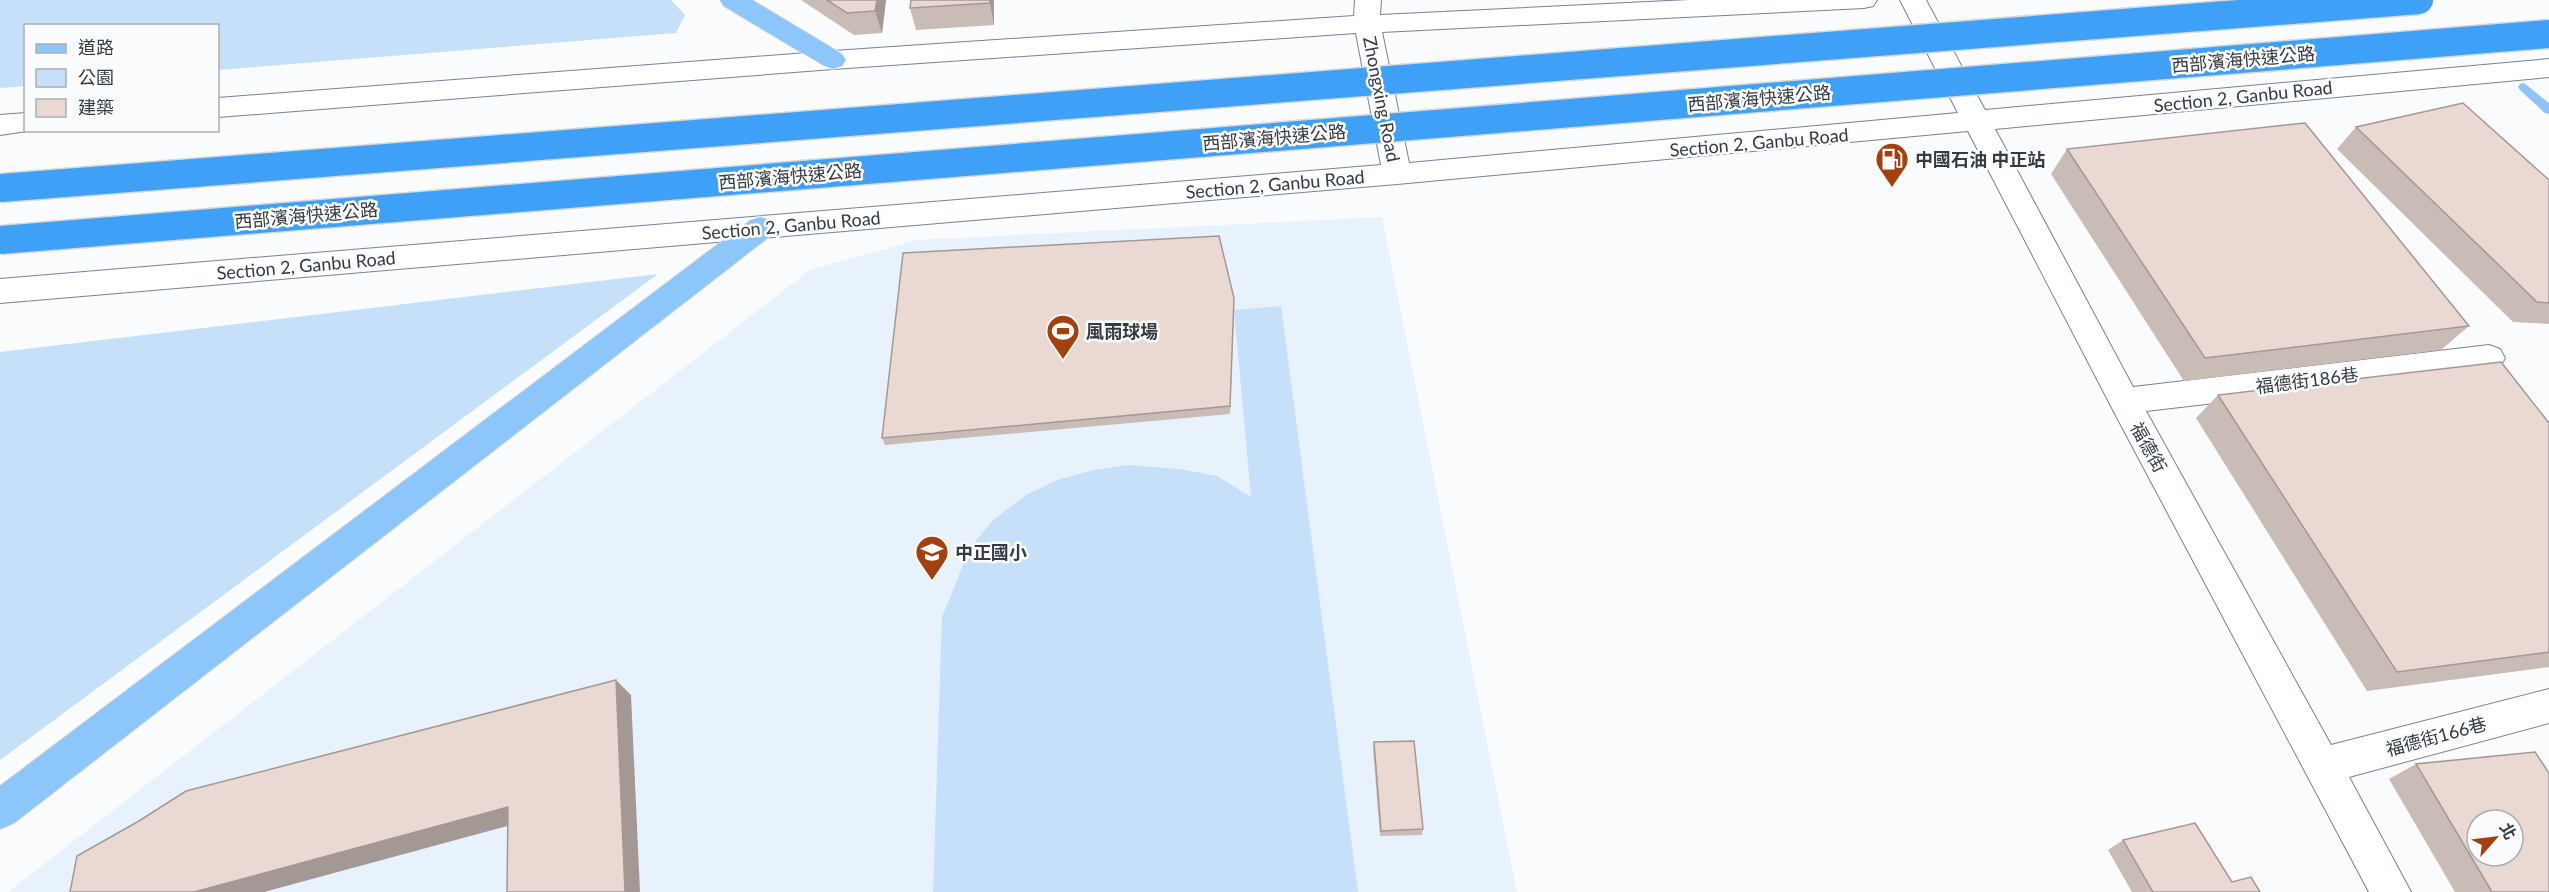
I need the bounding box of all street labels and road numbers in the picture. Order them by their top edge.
street label: Zhongxing Road [1359,34,1405,164]
street label: 西部濱海快速公路 [2170,42,2316,76]
street label: Section 2, Ganbu Road [2153,76,2333,116]
street label: 西部濱海快速公路 [1686,81,1832,115]
street label: 西部濱海快速公路 [1201,120,1347,154]
street label: Section 2, Ganbu Road [1669,123,1849,161]
street label: 西部濱海快速公路 [717,159,863,193]
street label: Section 2, Ganbu Road [1185,165,1365,203]
street label: 西部濱海快速公路 [233,198,379,232]
street label: Section 2, Ganbu Road [701,206,881,244]
street label: Section 2, Ganbu Road [216,246,396,284]
street label: 福德街186巷 [2254,363,2360,397]
street label: 福德街 [2126,418,2172,476]
street label: 福德街166巷 [2383,712,2489,760]

